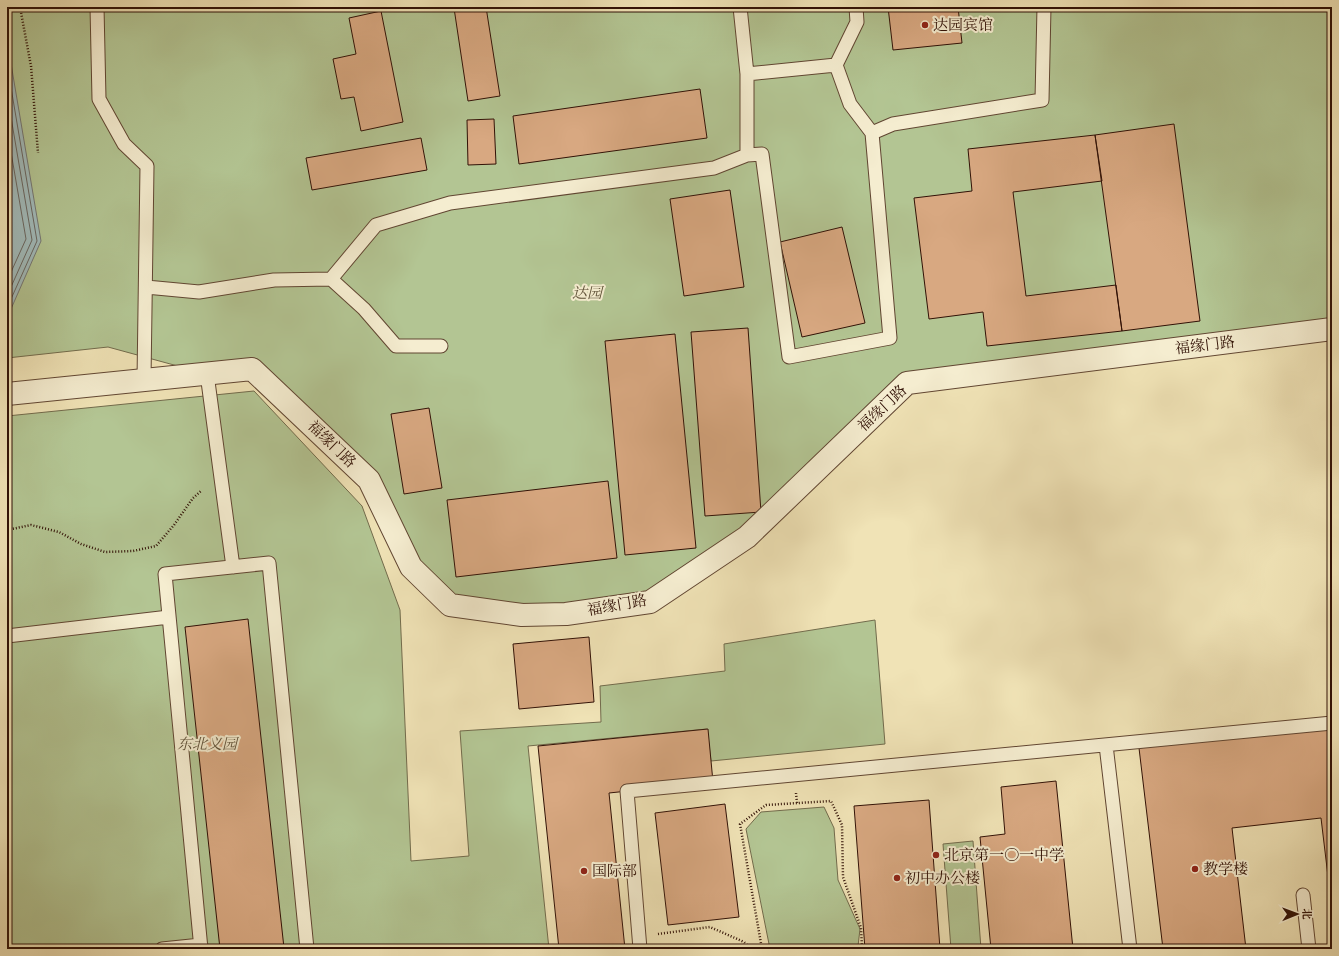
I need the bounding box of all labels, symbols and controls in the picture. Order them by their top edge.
place label: 达园宾馆 [933,16,993,35]
marker: 达园宾馆 [920,20,930,30]
park label: 达园 [572,284,604,303]
street label: 福缘门路 [1174,332,1236,359]
street label: 福缘门路 [854,381,911,436]
street label: 福缘门路 [303,417,360,472]
street label: 福缘门路 [586,591,648,620]
park label: 东北义园 [177,735,239,754]
place label: 北京第一〇一中学 [944,846,1064,865]
marker: 北京第一〇一中学 [931,850,941,860]
place label: 教学楼 [1203,860,1248,879]
place label: 国际部 [592,862,637,881]
marker: 教学楼 [1190,864,1200,874]
marker: 国际部 [579,866,589,876]
place label: 初中办公楼 [905,869,980,888]
marker: 初中办公楼 [892,873,902,883]
north arrow [1277,894,1317,934]
text: 北 [1299,908,1313,919]

